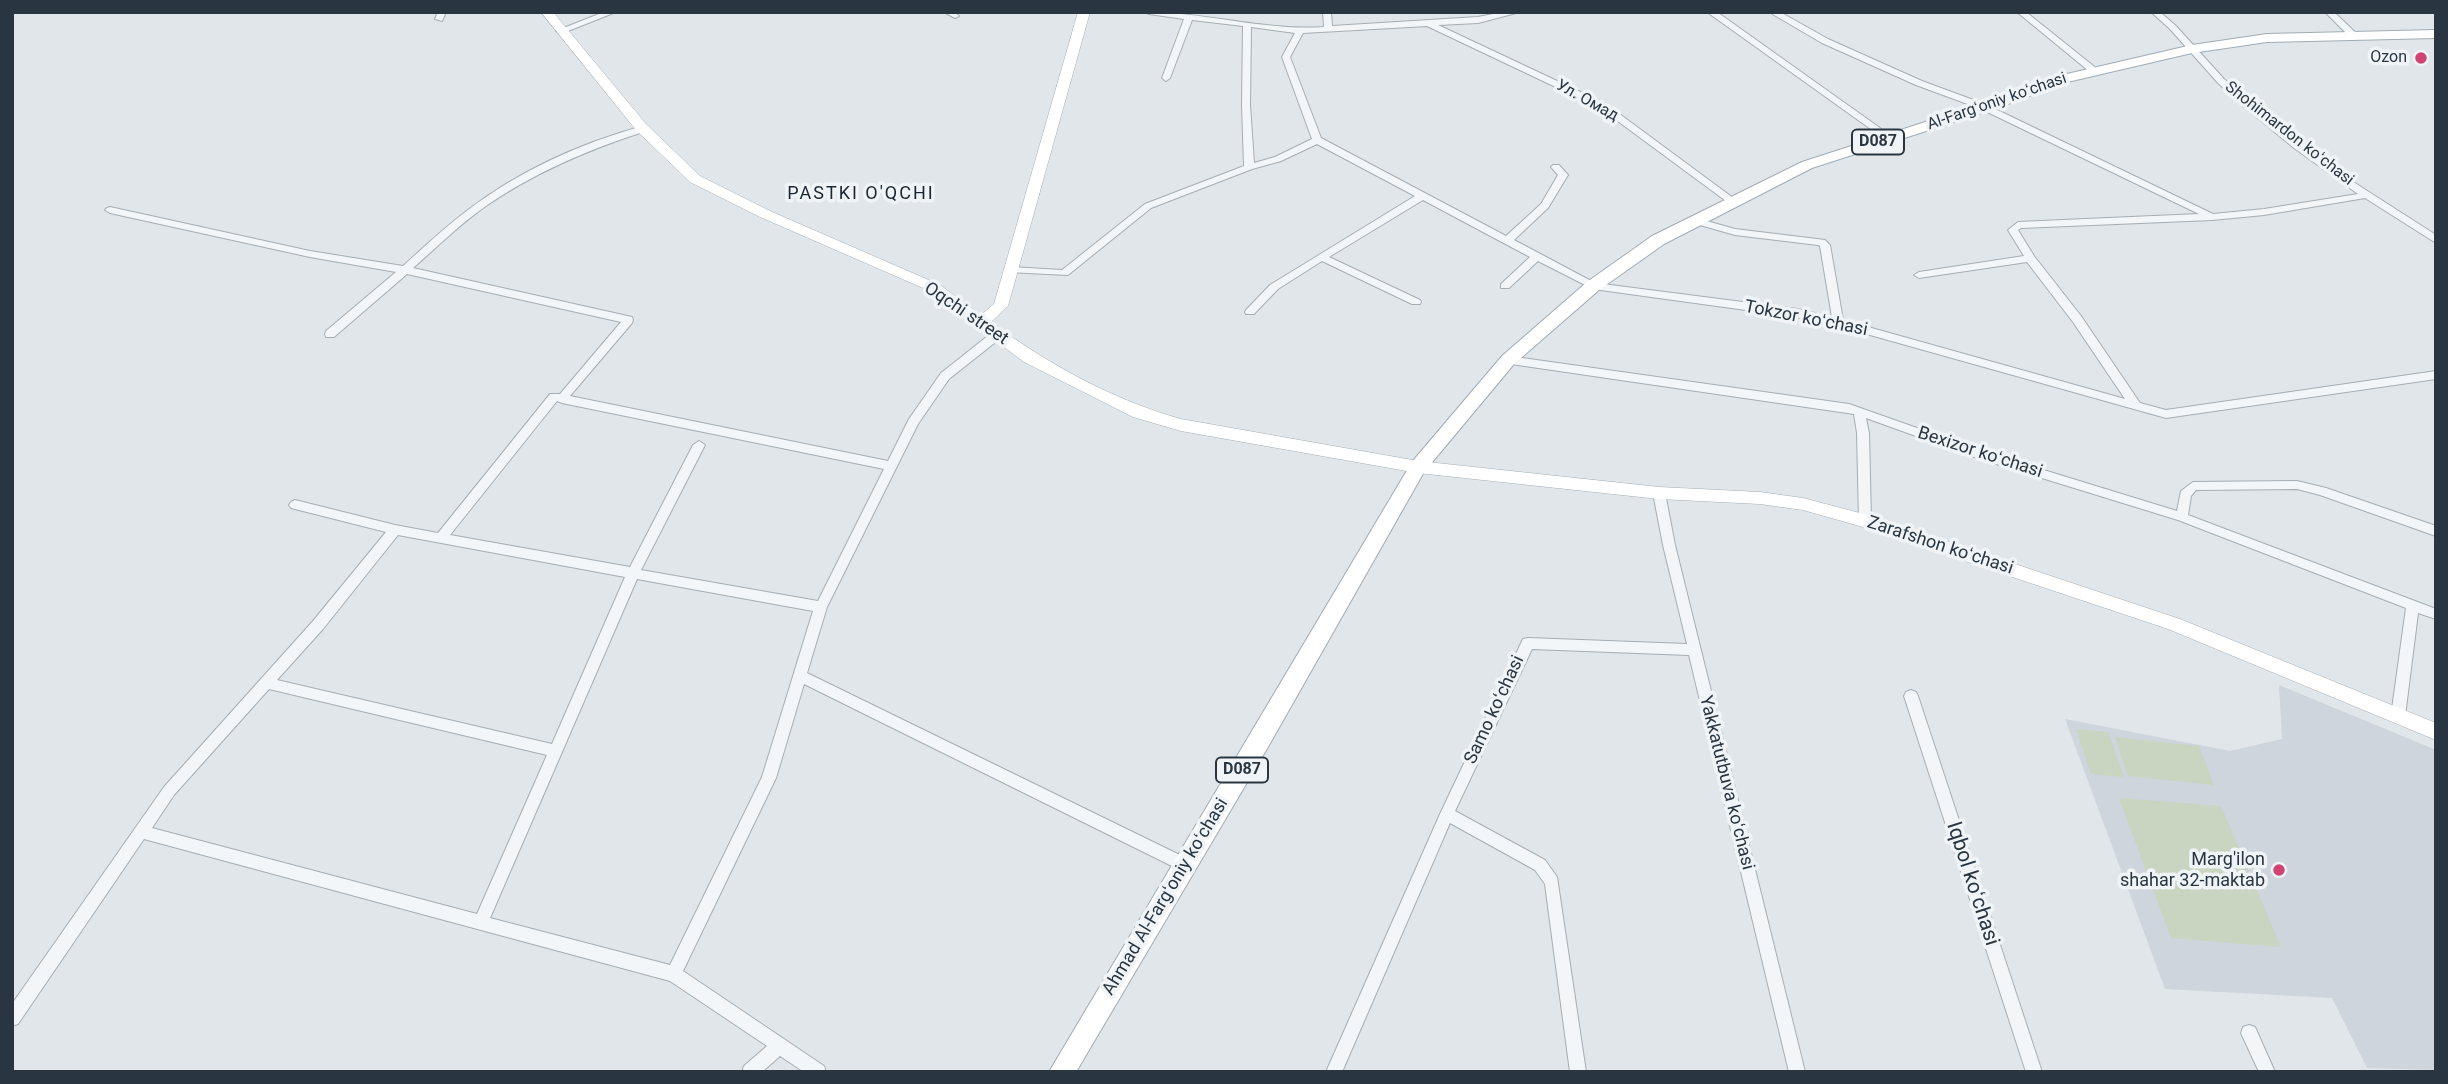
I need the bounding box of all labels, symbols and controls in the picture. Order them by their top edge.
place label: Ozon [2370,48,2407,68]
marker: Ozon [2413,50,2429,66]
street label: Al-Fargʻoniy koʻchasi [1925,69,2069,135]
street label: Ул. Омад [1553,76,1621,126]
street label: Shohimardon koʻchasi [2221,78,2357,190]
road number: D087 [1852,130,1904,154]
district label: PASTKI O'QCHI [789,183,933,205]
street label: Oqchi street [920,278,1012,350]
street label: Tokzor koʻchasi [1743,296,1869,342]
street label: Bexizor koʻchasi [1915,423,2045,483]
street label: Zarafshon koʻchasi [1864,512,2016,580]
street label: Samo koʻchasi [1460,652,1530,768]
street label: Yakkatutbuva koʻchasi [1694,694,1758,872]
road number: D087 [1216,758,1268,782]
street label: Ahmad Al-Fargʻoniy koʻchasi [1098,795,1234,999]
street label: Iqbol koʻchasi [1940,819,2004,949]
place label: Marg'ilon shahar 32-maktab [2120,849,2265,892]
marker: Marg'ilon shahar 32-maktab [2271,862,2287,878]

